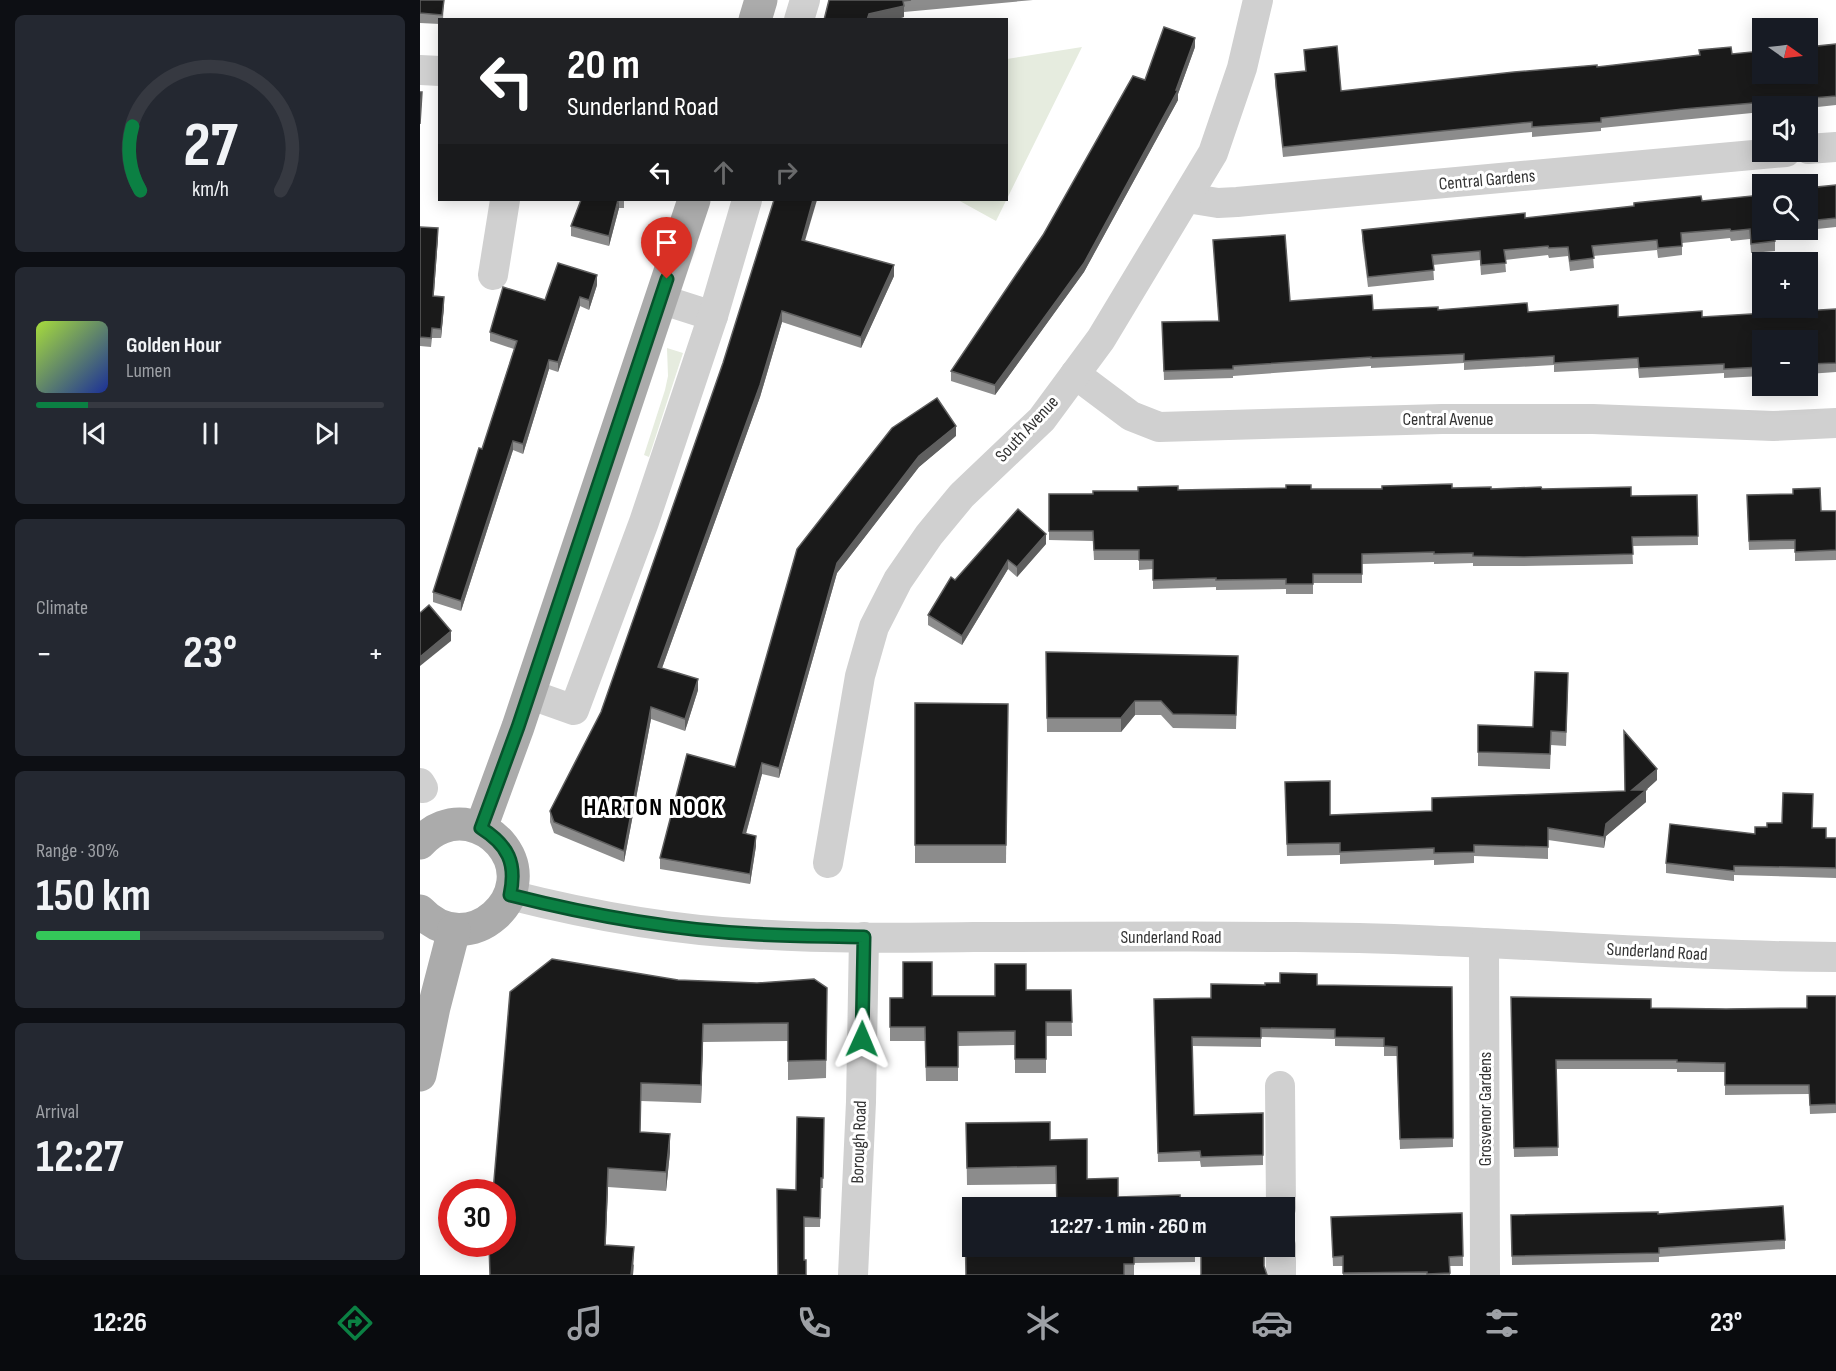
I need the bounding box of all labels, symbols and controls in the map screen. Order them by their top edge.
north arrow [1752,18,1818,84]
map controls [1752,18,1818,396]
text: 20 m [567,40,640,91]
icon: left [468,42,546,120]
text: Sunderland Road [567,91,719,123]
button: sound [1752,96,1818,162]
text: 27 [183,109,238,184]
icon: left [644,156,677,189]
icon: ahead [707,156,740,189]
icon: right [770,156,803,189]
street label: Central Gardens [1438,165,1536,195]
button: search [1752,174,1818,240]
text: km/h [191,177,229,202]
pin [641,217,692,279]
icon: arrive [650,226,683,259]
button: + [1752,252,1818,318]
button: − [1752,330,1818,396]
text: Golden Hour [126,332,222,359]
text: Lumen [126,359,171,383]
street label: South Avenue [991,392,1063,466]
street label: Central Avenue [1402,409,1494,430]
icon: previous [78,417,111,450]
icon: pause [194,417,227,450]
icon: next [310,417,343,450]
text: Climate [36,596,88,620]
text: 23° [183,626,237,681]
text: − [36,634,52,674]
text: + [368,634,384,674]
district label: HARTON NOOK [584,793,724,822]
text: Range · 30% [36,839,119,863]
text: 150 km [36,869,151,924]
street label: Sunderland Road [1120,927,1222,948]
street label: Sunderland Road [1606,939,1708,965]
position arrow [830,1007,894,1071]
street label: Grosvenor Gardens [1475,1052,1496,1166]
text: Arrival [36,1100,79,1124]
street label: Borough Road [847,1100,871,1184]
text: 12:27 [36,1130,123,1185]
speed limit sign: 30 [438,1179,516,1257]
text: 12:27 · 1 min · 260 m [1050,1213,1207,1240]
icon: directions [334,1302,376,1344]
icon: music [564,1302,606,1344]
icon: phone [793,1302,835,1344]
icon: climate [1022,1302,1064,1344]
icon: car [1251,1302,1293,1344]
icon: filters [1481,1302,1523,1344]
text: 12:26 [94,1307,147,1339]
text: 23° [1710,1307,1742,1339]

